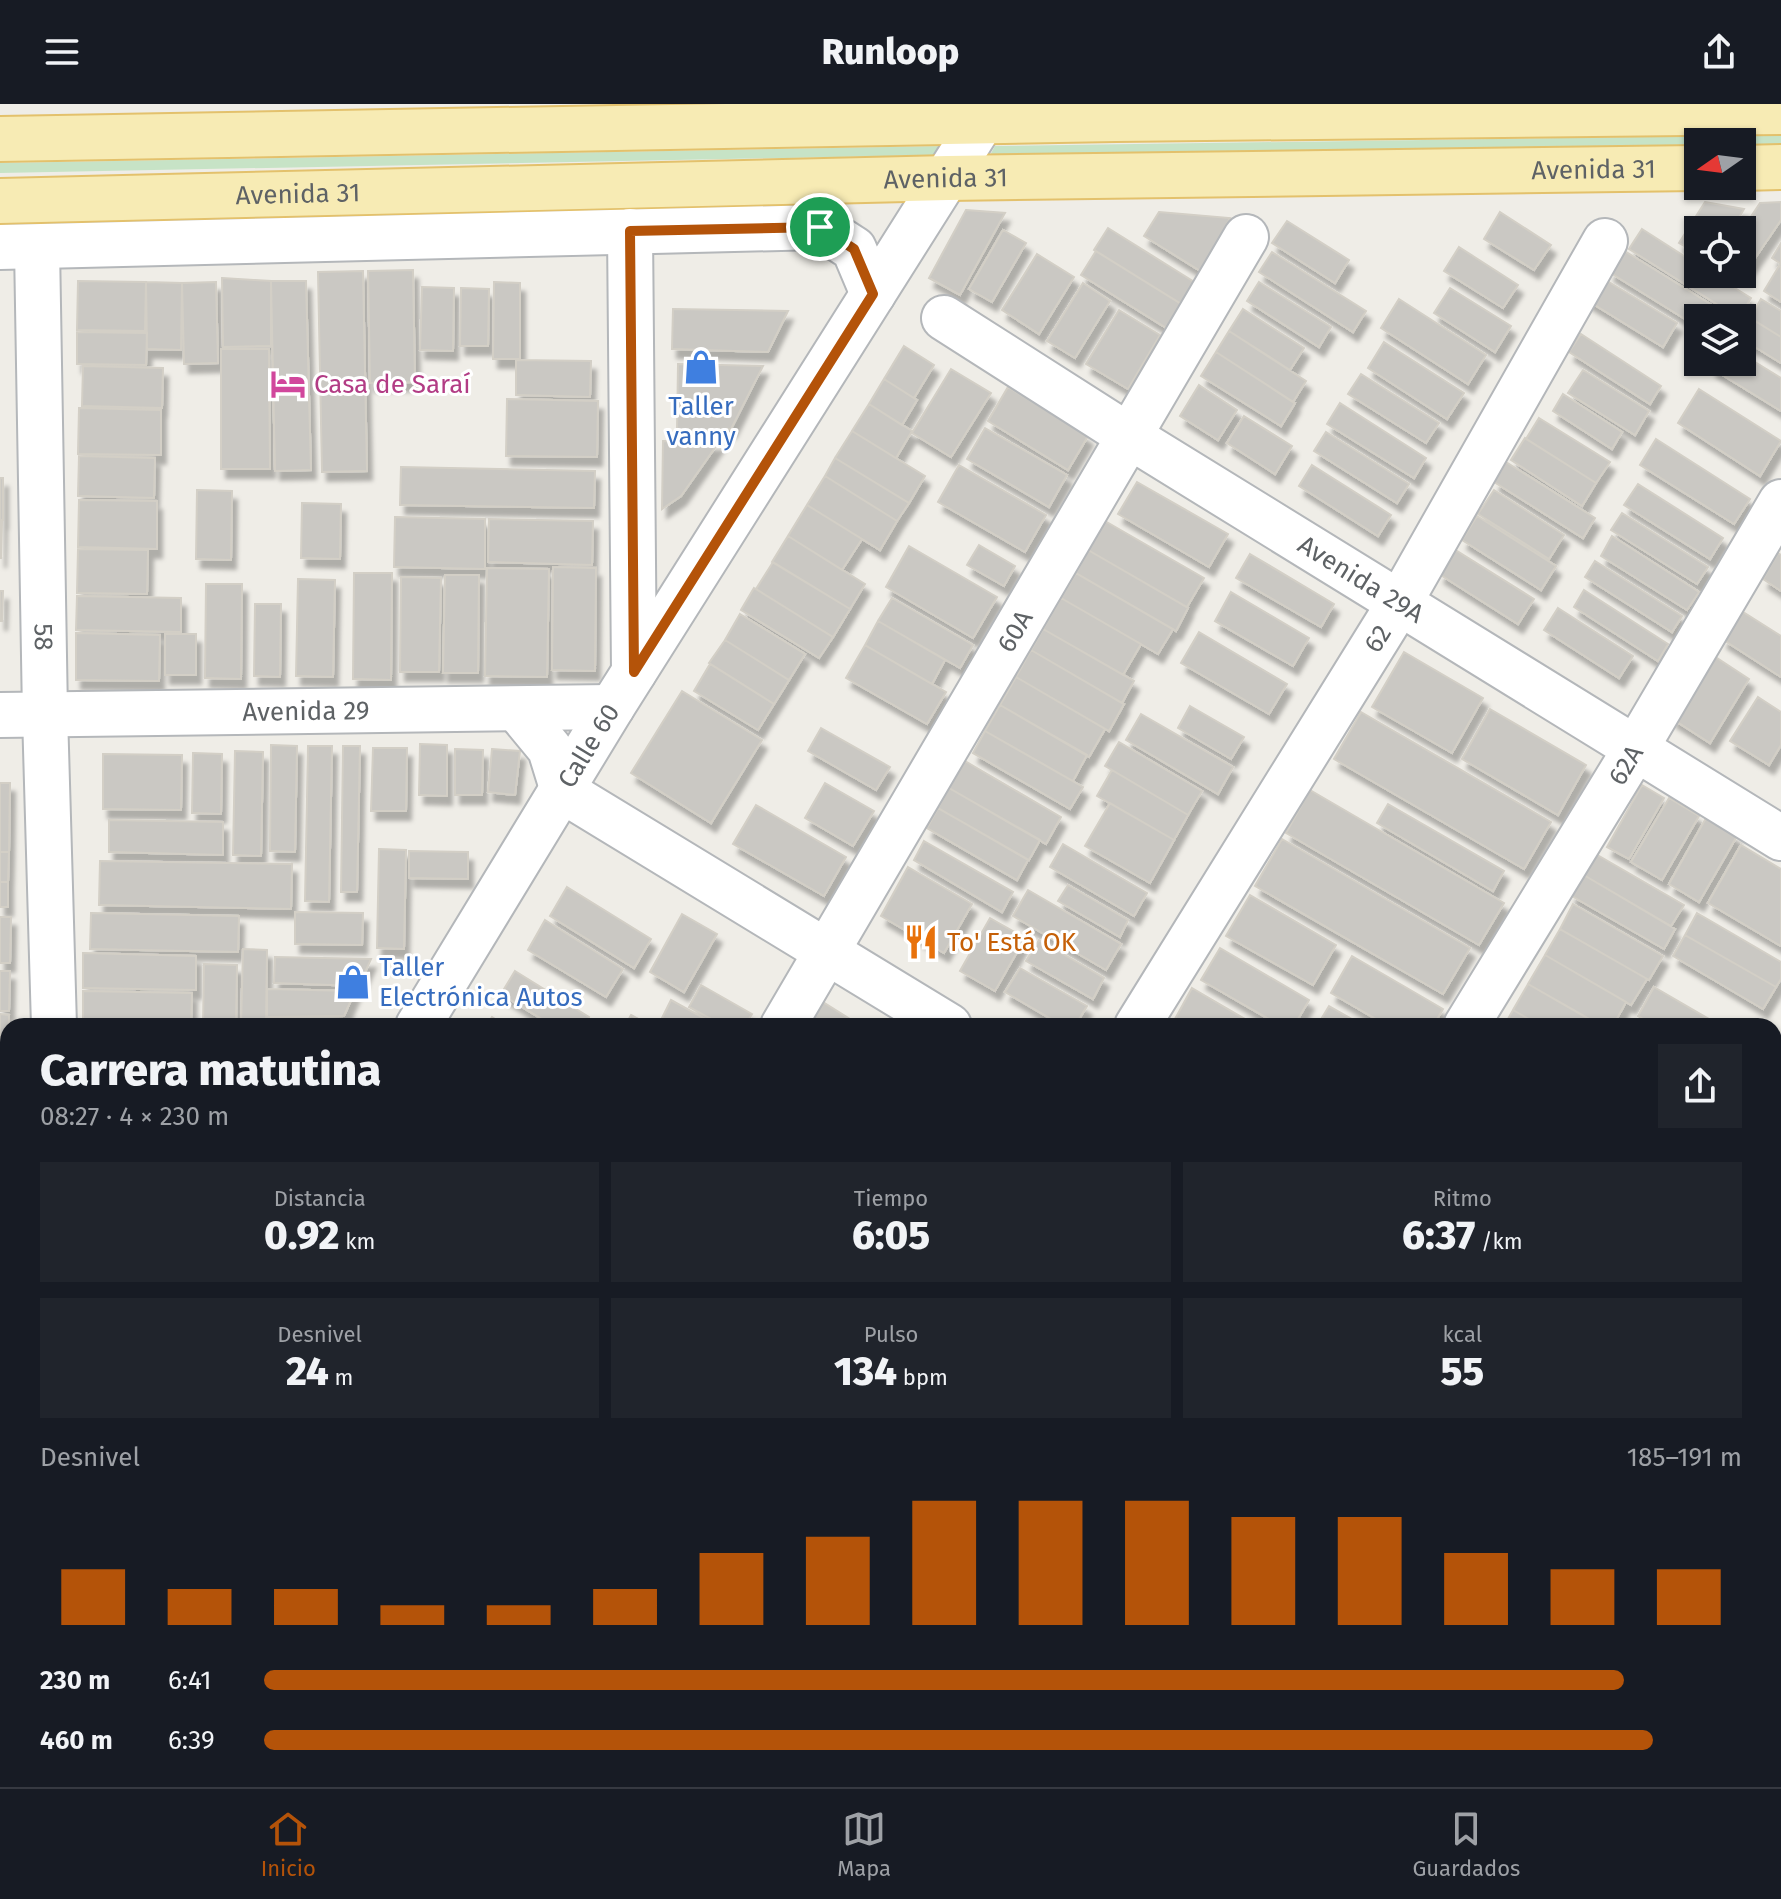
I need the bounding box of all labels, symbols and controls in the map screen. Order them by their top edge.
icon: menu [40,30,84,74]
text: Runloop [822,30,959,74]
icon: share [1697,30,1741,74]
north arrow [1684,128,1756,200]
map controls [1684,128,1756,376]
street label: Avenida 31 [1531,154,1656,186]
street label: Avenida 31 [883,162,1008,196]
street label: Avenida 31 [235,177,361,211]
pin [786,193,854,261]
icon: arrive [798,205,842,249]
button: locate [1684,216,1756,288]
button: layers [1684,304,1756,376]
shop icon: Taller vanny [682,348,720,386]
hotel icon: Casa de Saraí [269,365,307,403]
place label: Casa de Saraí [314,369,471,400]
place label: Taller vanny [666,391,736,452]
street label: Avenida 29A [1292,529,1429,630]
street label: 60A [991,605,1040,658]
street label: 62 [1358,619,1398,658]
street label: 58 [27,623,59,651]
street label: Avenida 29 [242,695,370,728]
street label: Calle 60 [552,698,626,794]
street label: 62A [1602,739,1650,791]
restaurant icon: To' Está OK [902,923,940,961]
place label: To' Está OK [947,927,1077,958]
place label: Taller Electrónica Autos [379,952,583,1013]
shop icon: Taller Electrónica Autos [334,963,372,1001]
text: Carrera matutina [40,1044,381,1097]
button: share [1658,1044,1742,1128]
text: 08:27 · 4 × 230 m [40,1101,229,1132]
text: Distancia [274,1185,366,1212]
text: Tiempo [854,1185,928,1212]
text: Ritmo [1433,1185,1492,1212]
text: 0.92 [264,1212,339,1260]
text: 6:05 [852,1212,930,1260]
text: 6:37 [1402,1212,1475,1260]
text: km [339,1228,375,1255]
text: /km [1475,1228,1523,1255]
text: Desnivel [277,1321,362,1348]
text: Pulso [864,1321,918,1348]
text: kcal [1443,1321,1482,1348]
text: 24 [286,1348,329,1396]
text: 134 [834,1348,897,1396]
text: 55 [1441,1348,1484,1396]
text: m [329,1364,353,1391]
text: bpm [897,1364,948,1391]
text: Desnivel [40,1442,140,1473]
text: 185–191 m [1627,1442,1742,1473]
text: 230 m [40,1665,110,1696]
text: 6:41 [168,1665,212,1696]
text: 460 m [40,1725,113,1756]
text: 6:39 [168,1725,215,1756]
tab: Inicio [261,1807,316,1882]
tab: Mapa [837,1807,891,1882]
tab: Guardados [1412,1807,1520,1882]

